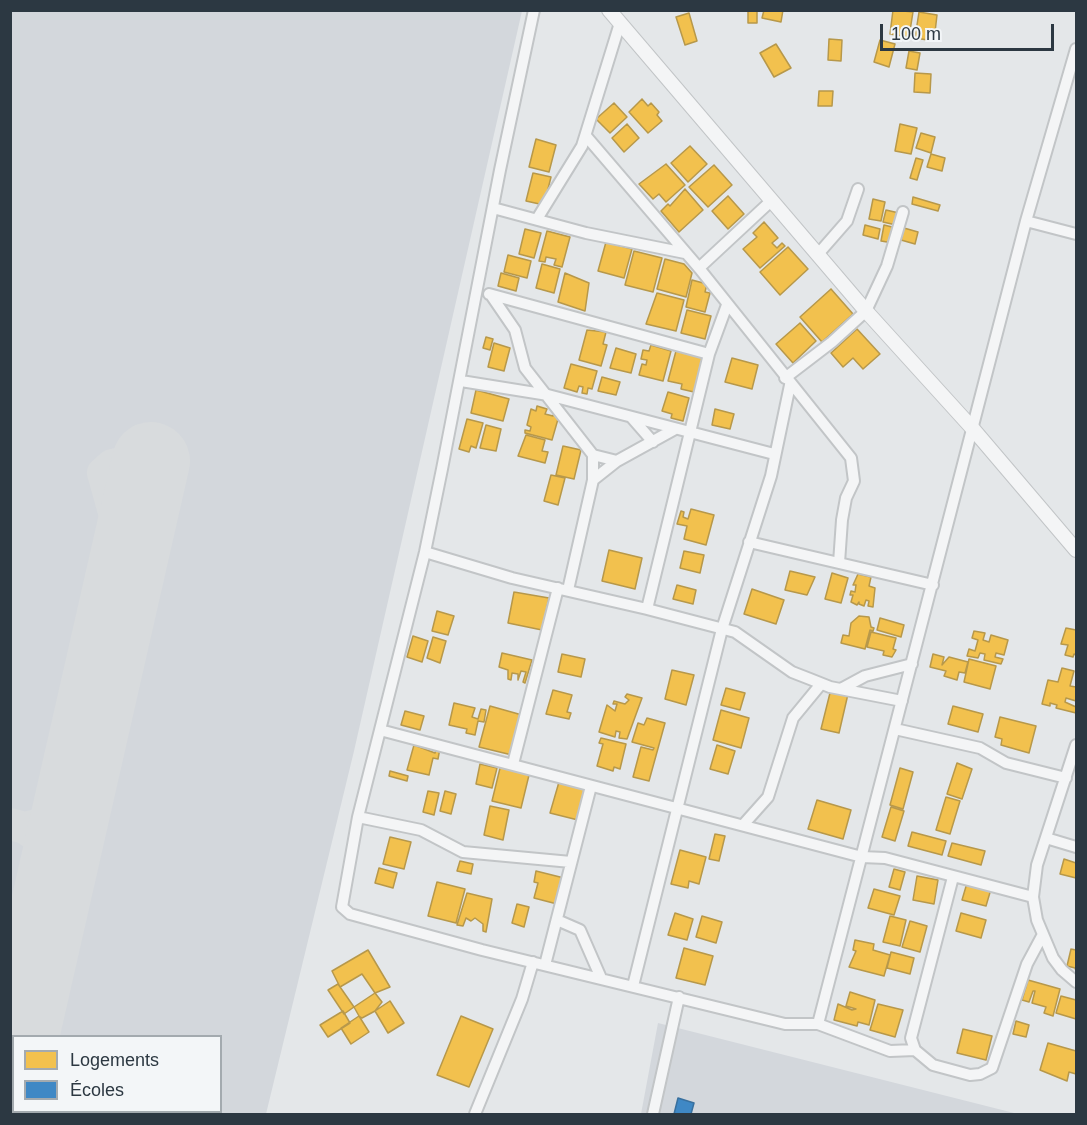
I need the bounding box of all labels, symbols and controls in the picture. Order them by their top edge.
scale bar [883,12,1057,50]
text: 100 m [891,24,941,44]
legend [12,1035,222,1113]
text: Logements [70,1050,159,1070]
text: Écoles [70,1080,124,1100]

